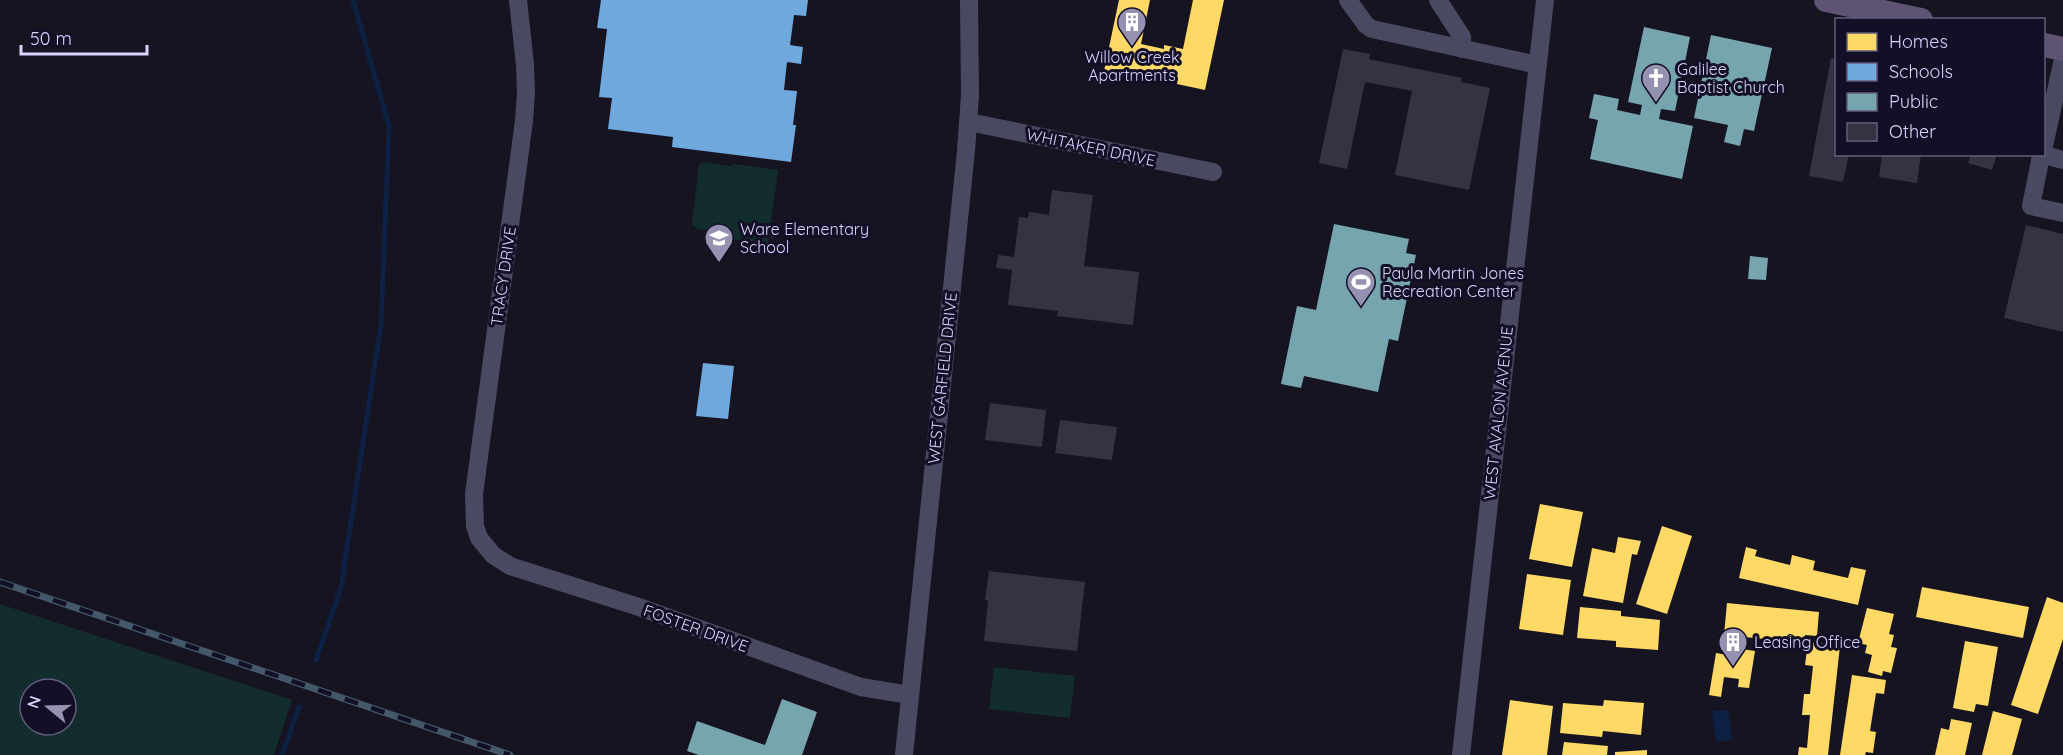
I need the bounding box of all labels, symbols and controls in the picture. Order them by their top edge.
building icon: Willow Creek Apartments [1116,6,1148,48]
scale bar [21,18,147,56]
legend [1835,18,2045,156]
text: 50 m [30,27,72,50]
text: Homes [1889,30,1948,53]
place label: Willow Creek Apartments [1084,47,1180,85]
place label: Galilee Baptist Church [1677,59,1785,97]
text: Schools [1889,60,1953,83]
church icon: Galilee Baptist Church [1640,62,1672,104]
text: Public [1889,90,1938,113]
text: Other [1889,120,1936,143]
street label: WHITAKER DRIVE [1025,124,1157,170]
place label: Ware Elementary School [740,219,869,257]
school or university icon: Ware Elementary School [703,222,735,264]
street label: TRACY DRIVE [486,225,520,327]
place label: Paula Martin Jones Recreation Center [1382,263,1524,301]
sports icon: Paula Martin Jones Recreation Center [1345,266,1377,308]
street label: WEST GARFIELD DRIVE [923,291,961,465]
street label: WEST AVALON AVENUE [1479,325,1517,501]
street label: FOSTER DRIVE [641,600,751,656]
building icon: Leasing Office [1717,626,1749,668]
place label: Leasing Office [1754,632,1860,652]
north arrow [18,677,78,737]
text: N [22,693,45,711]

